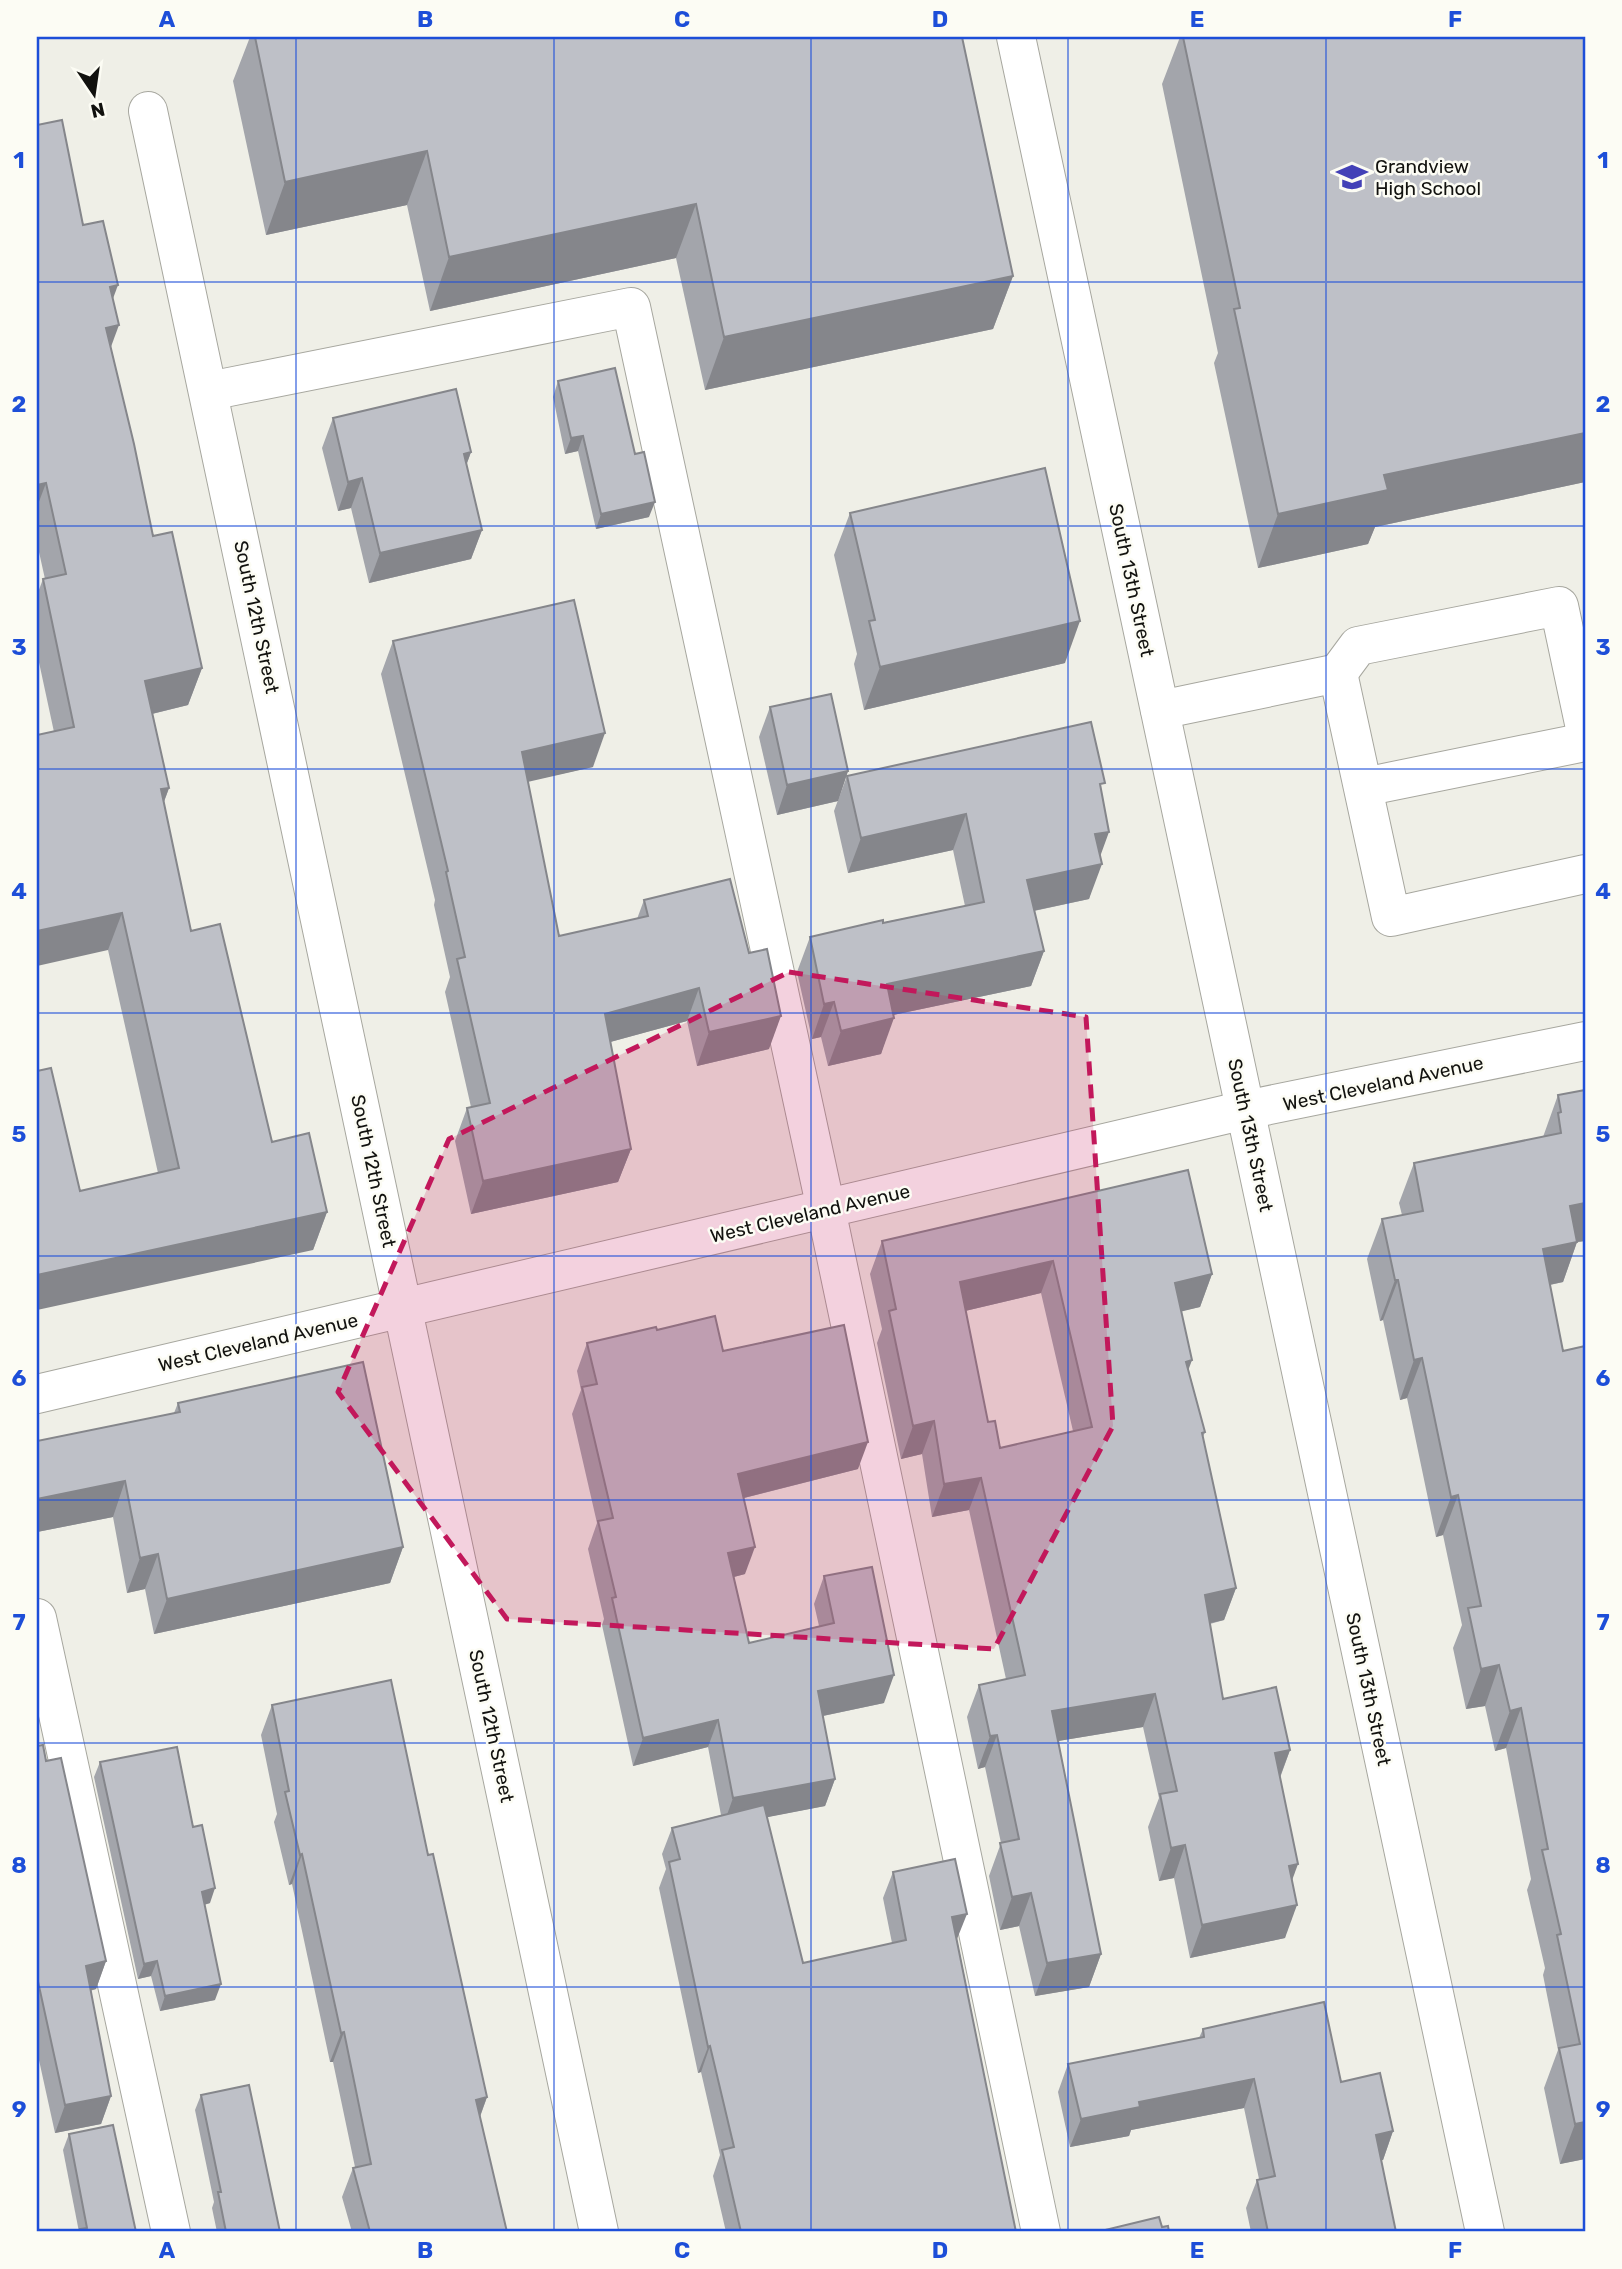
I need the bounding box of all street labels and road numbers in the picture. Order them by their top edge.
street label: South 13th Street [1104,501,1159,659]
street label: South 12th Street [229,539,284,696]
street label: West Cleveland Avenue [1281,1051,1485,1116]
street label: South 13th Street [1223,1056,1278,1214]
street label: South 12th Street [346,1093,401,1250]
street label: West Cleveland Avenue [708,1179,912,1248]
street label: West Cleveland Avenue [156,1308,360,1377]
street label: South 13th Street [1341,1610,1396,1768]
street label: South 12th Street [464,1648,519,1805]

